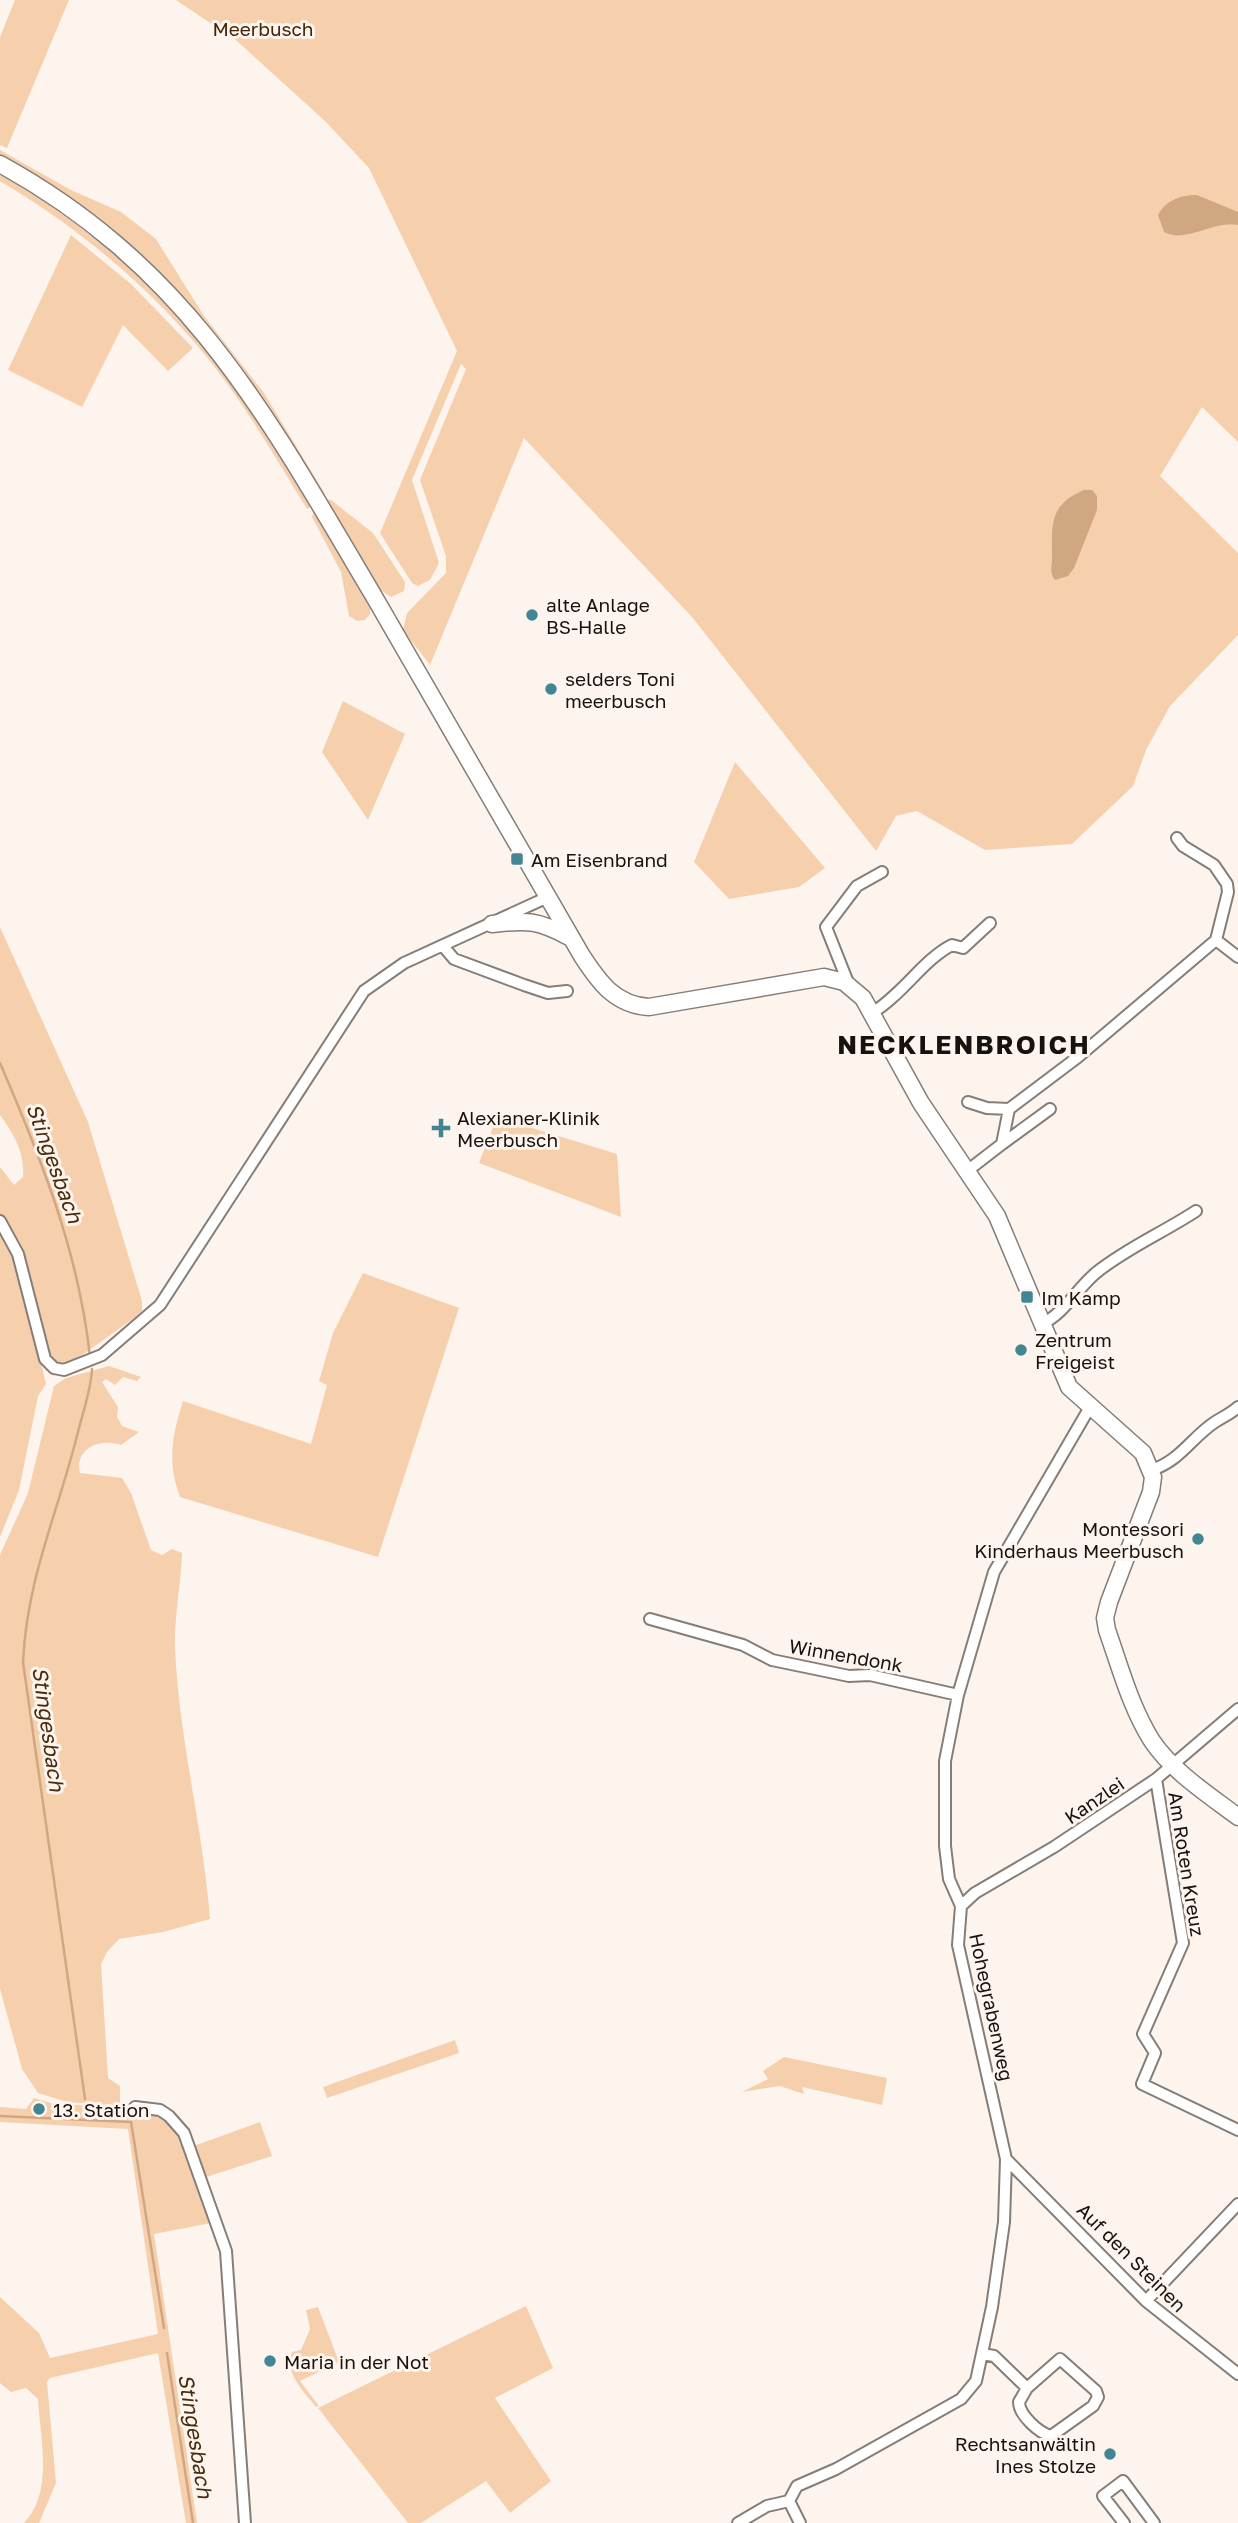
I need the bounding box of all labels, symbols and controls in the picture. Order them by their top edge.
park label: Meerbusch [212,17,314,40]
place label: alte Anlage BS-Halle [546,593,650,638]
marker: alte Anlage BS-Halle [524,607,540,623]
place label: selders Toni meerbusch [565,667,675,712]
marker: selders Toni meerbusch [543,681,559,697]
place label: Am Eisenbrand [531,848,668,871]
marker: Am Eisenbrand [509,851,525,867]
district label: NECKLENBROICH [837,1029,1091,1060]
water label: Stingesbach [21,1100,89,1227]
place label: Alexianer-Klinik Meerbusch [457,1106,600,1151]
marker: Alexianer-Klinik Meerbusch [431,1118,451,1138]
place label: Im Kamp [1041,1286,1121,1309]
marker: Im Kamp [1019,1289,1035,1305]
place label: Zentrum Freigeist [1035,1328,1115,1373]
marker: Zentrum Freigeist [1013,1342,1029,1358]
place label: Montessori Kinderhaus Meerbusch [974,1517,1184,1562]
marker: Montessori Kinderhaus Meerbusch [1190,1531,1206,1547]
street label: Winnendonk [787,1634,905,1676]
water label: Stingesbach [27,1665,71,1794]
street label: Kanzlei [1060,1772,1128,1828]
street label: Am Roten Kreuz [1164,1790,1210,1938]
street label: Hohegrabenweg [965,1931,1019,2083]
place label: 13. Station [53,2098,149,2121]
marker: 13. Station [31,2101,47,2117]
street label: Auf den Steinen [1073,2198,1191,2316]
place label: Maria in der Not [284,2350,429,2373]
marker: Maria in der Not [262,2353,278,2369]
water label: Stingesbach [173,2372,219,2501]
place label: Rechtsanwältin Ines Stolze [955,2432,1096,2477]
marker: Rechtsanwältin Ines Stolze [1102,2446,1118,2462]

